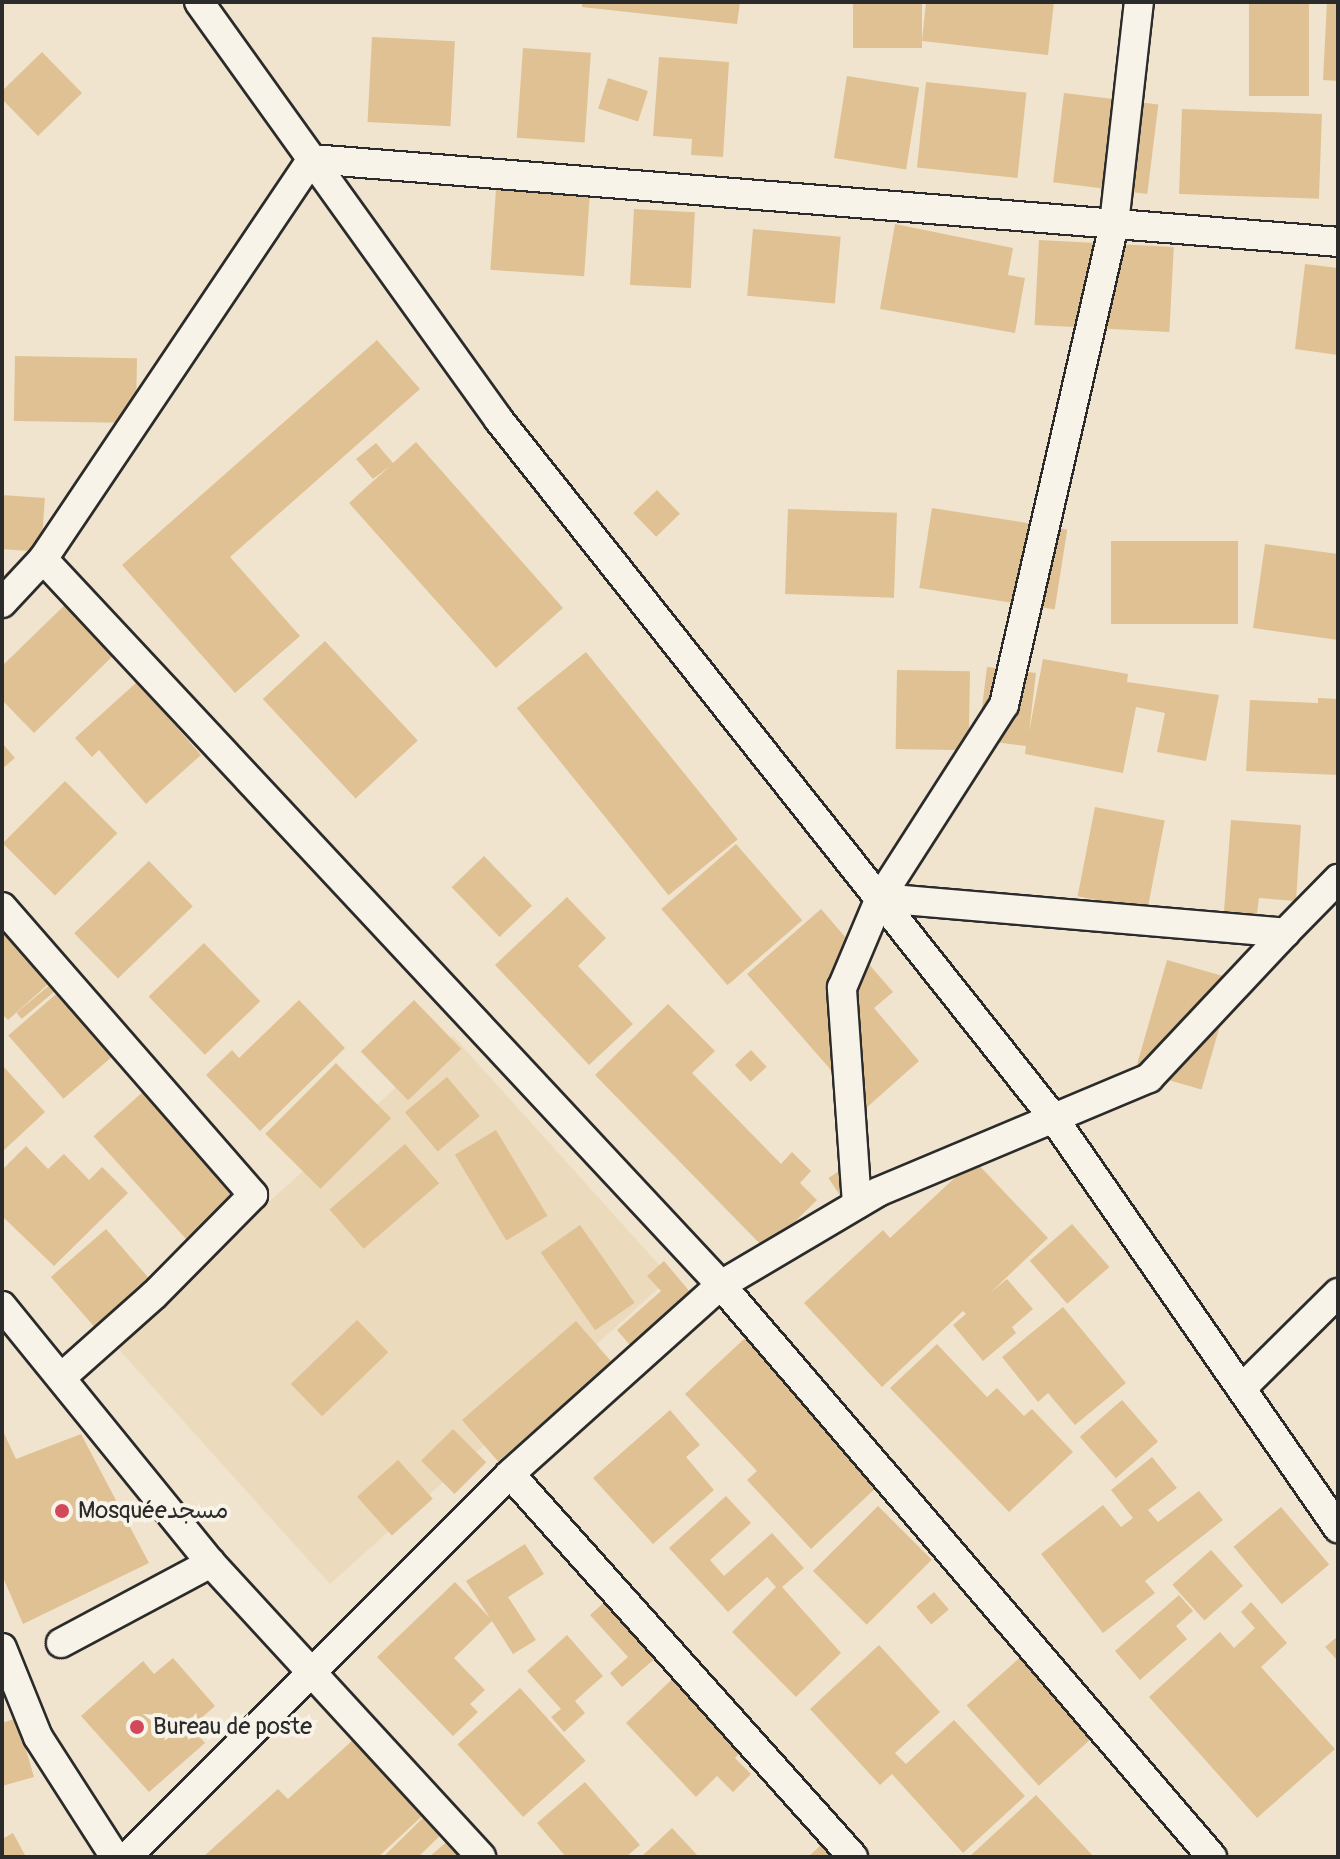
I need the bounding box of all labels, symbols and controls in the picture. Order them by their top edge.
place label: Mosquéeمسجد [78,1497,228,1525]
marker: Mosquéeمسجد [53,1502,71,1520]
place label: Bureau de poste [153,1713,312,1741]
marker: Bureau de poste [128,1718,146,1736]

